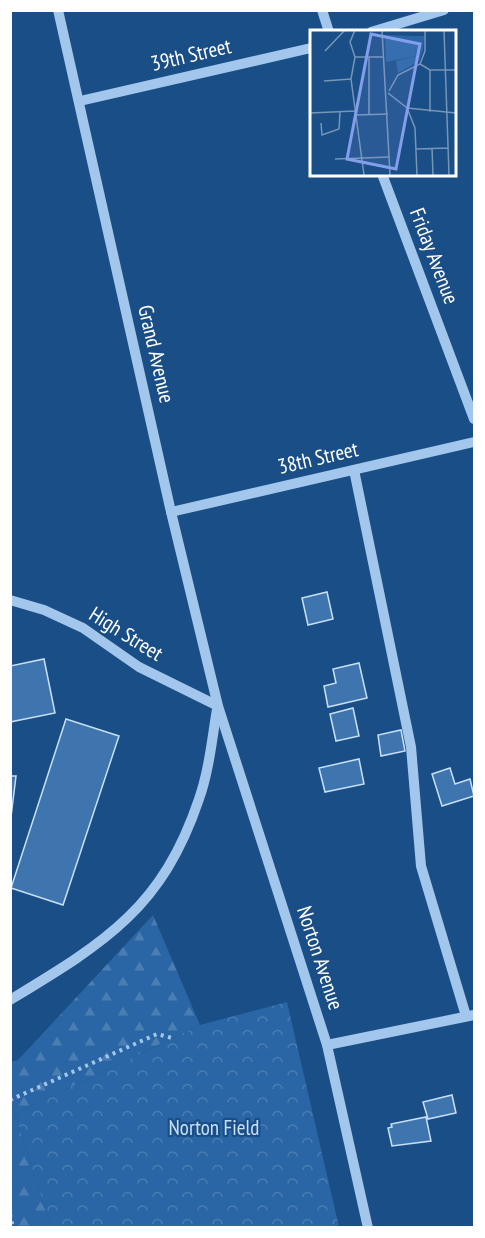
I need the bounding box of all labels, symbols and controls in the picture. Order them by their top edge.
inset map [310,30,455,176]
street label: 39th Street [148,32,234,77]
street label: Friday Avenue [404,204,465,308]
street label: Grand Avenue [132,302,181,406]
street label: 38th Street [275,435,361,480]
street label: High Street [84,600,168,667]
street label: Norton Avenue [291,903,350,1013]
park label: Norton Field [169,1114,259,1141]

